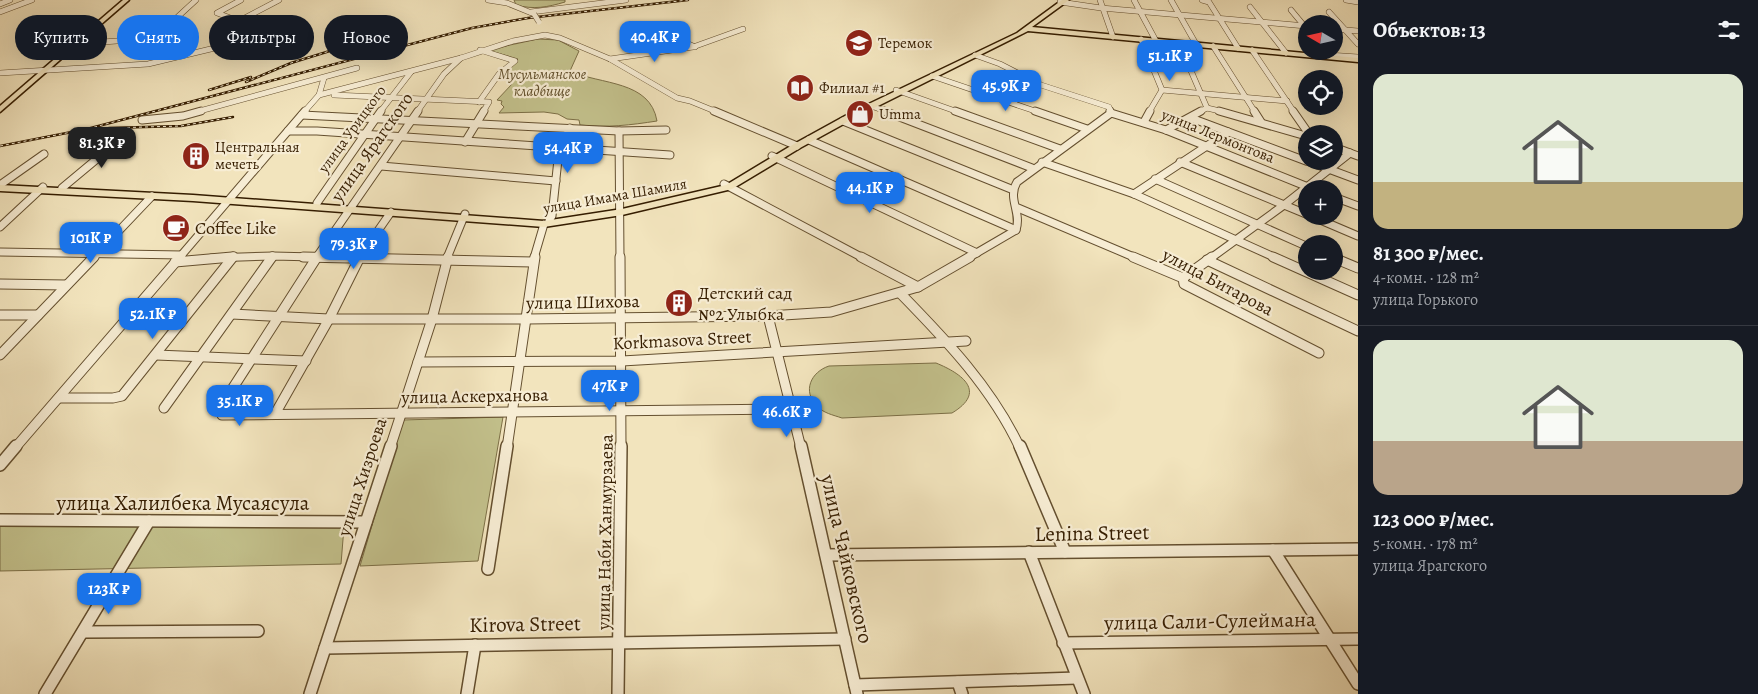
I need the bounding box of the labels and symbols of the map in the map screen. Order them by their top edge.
north arrow [1298,15,1342,60]
pin: 40.4K ₽ [609,20,701,63]
school or university icon: Теремок [844,28,874,58]
place label: Теремок [878,33,933,53]
pin: 51.1K ₽ [1124,39,1216,82]
park label: Мусульманское кладбище [498,64,587,101]
pin: 45.9K ₽ [960,70,1052,112]
library icon: Филиал #1 [785,73,815,103]
place label: Филиал #1 [819,78,885,98]
street label: улица Урицкого [313,81,390,177]
street label: улица Ярагского [325,88,419,207]
shop icon: Umma [845,99,875,129]
place label: Umma [879,104,921,124]
street label: улица Лермонтова [1158,104,1278,168]
pin: 81.3K ₽ [56,126,148,169]
pin: 54.4K ₽ [522,132,614,174]
place label: Центральная мечеть [215,137,300,174]
building icon: Центральная мечеть [181,141,211,171]
pin: 44.1K ₽ [824,172,916,214]
street label: улица Имама Шамиля [541,174,688,219]
cafe icon: Coffee Like [161,213,191,243]
place label: Coffee Like [195,216,276,240]
pin: 101K ₽ [50,222,132,264]
pin: 79.3K ₽ [308,228,400,270]
street label: улица Битарова [1157,242,1278,322]
place label: Детский сад №2 Улыбка [698,281,792,326]
building icon: Детский сад №2 Улыбка [664,288,694,318]
street label: улица Шихова [525,289,641,315]
pin: 52.1K ₽ [107,298,199,340]
street label: Korkmasova Street [612,324,752,356]
pin: 47K ₽ [575,370,645,412]
street label: улица Аскерханова [400,383,549,409]
pin: 35.1K ₽ [194,384,286,427]
pin: 46.6K ₽ [741,396,833,438]
street label: улица Хизроева [331,414,393,540]
street label: улица Наби Ханмурзаева [591,433,619,631]
street label: улица Чайковского [814,471,880,646]
street label: улица Халилбека Мусаясула [55,489,310,517]
street label: Lenina Street [1034,518,1150,548]
pin: 123K ₽ [68,572,150,615]
street label: улица Сали-Сулеймана [1103,605,1316,637]
street label: Kirova Street [469,609,581,639]

